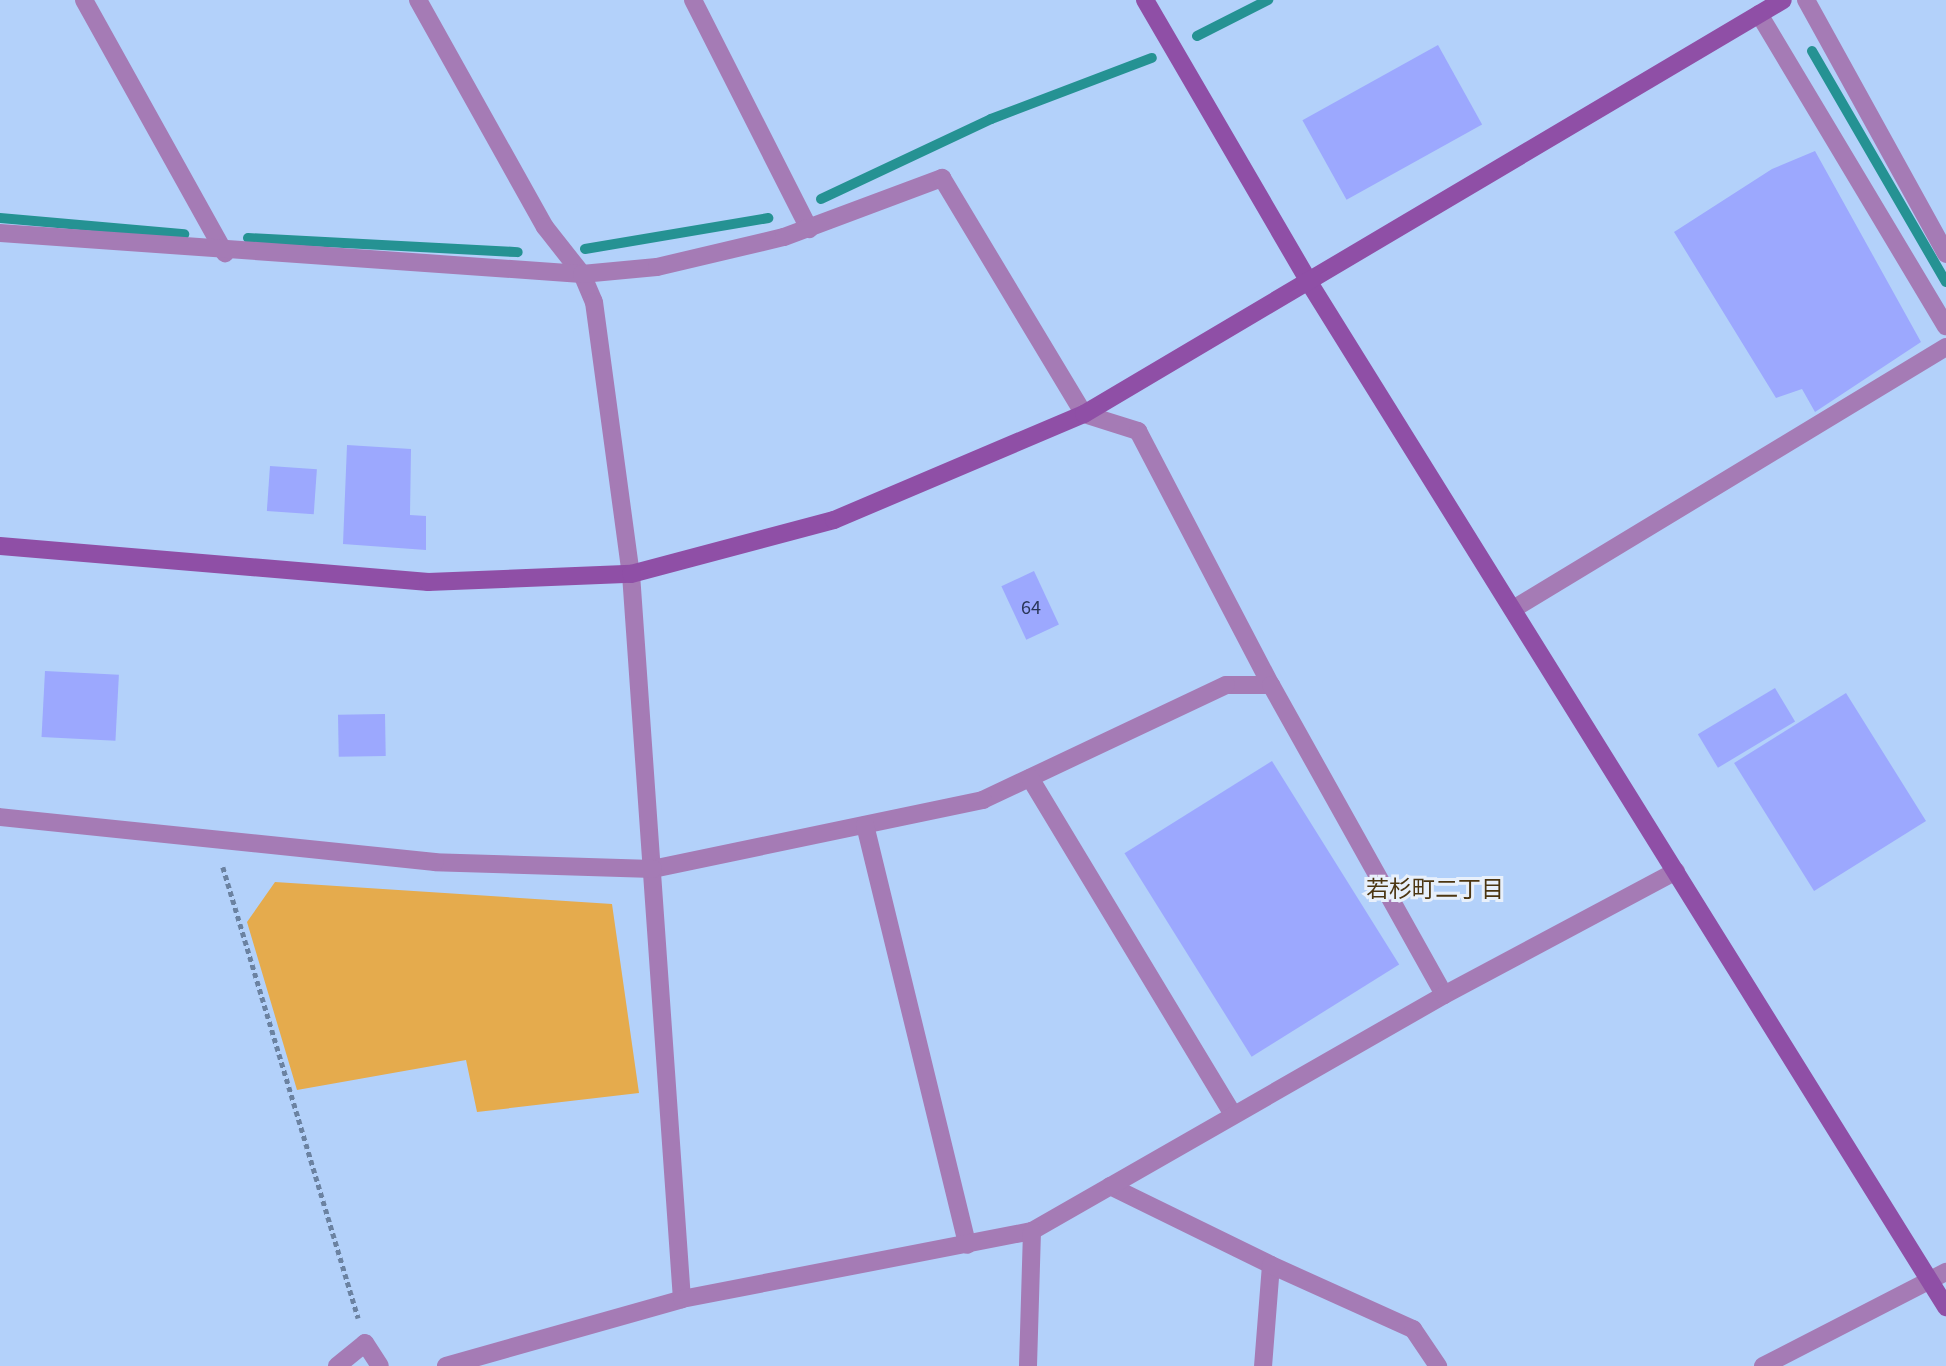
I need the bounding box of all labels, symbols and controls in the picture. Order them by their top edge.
house number: 64 [1021,595,1041,617]
district label: 若杉町二丁目 [1366,873,1504,901]

